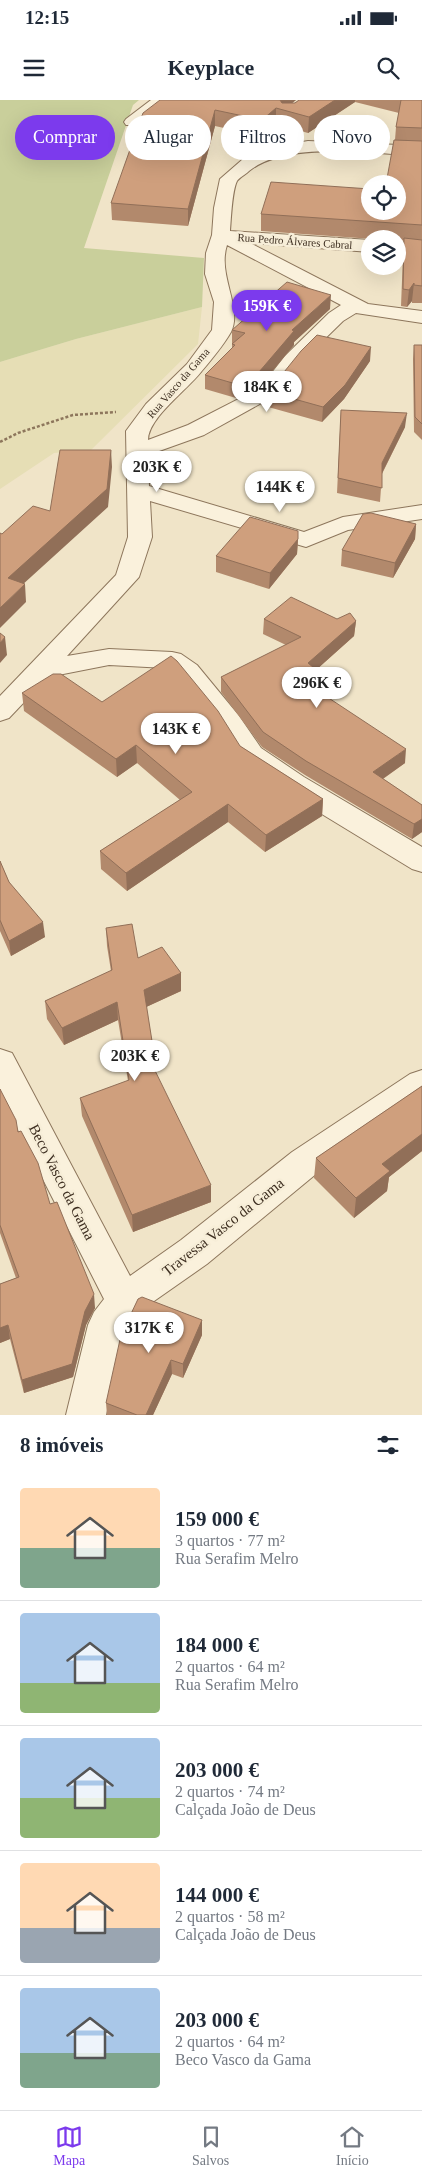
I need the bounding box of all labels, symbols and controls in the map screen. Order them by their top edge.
text: 12:15 [25,7,69,28]
icon: menu [20,54,48,82]
icon: search [374,54,402,82]
text: Keyplace [168,55,254,80]
chip: Comprar [15,115,115,160]
chip: Alugar [125,115,211,160]
chip: Filtros [221,115,304,160]
chip: Novo [314,115,390,160]
map controls [361,175,406,275]
button: locate [361,175,406,220]
button: layers [361,230,406,275]
street label: Rua Pedro Álvares Cabral [237,231,353,251]
pin: 159K € [226,290,308,332]
text: 159K € [243,297,291,314]
street label: Rua Vasco da Gama [144,346,212,420]
pin: 184K € [226,370,308,413]
text: 184K € [243,378,291,395]
pin: 203K € [116,450,198,493]
text: 203K € [133,458,181,475]
pin: 144K € [239,470,321,513]
text: 144K € [256,478,304,495]
pin: 296K € [276,666,358,709]
text: 296K € [293,674,341,691]
pin: 143K € [135,712,217,755]
text: 143K € [152,720,200,737]
pin: 203K € [94,1040,176,1082]
text: 203K € [111,1047,159,1064]
street label: Beco Vasco da Gama [26,1122,98,1243]
street label: Travessa Vasco da Gama [159,1174,287,1279]
pin: 317K € [108,1312,190,1354]
text: 317K € [125,1319,173,1336]
icon: filters [374,1431,402,1459]
text: 8 imóveis [20,1433,103,1457]
text: 159 000 € [175,1507,259,1531]
icon: home [60,1508,120,1568]
text: 3 quartos · 77 m² [175,1532,285,1549]
text: Rua Serafim Melro [175,1550,299,1567]
icon: home [60,1633,120,1693]
text: 184 000 € [175,1633,259,1657]
text: 2 quartos · 64 m² [175,1658,285,1675]
text: Rua Serafim Melro [175,1676,299,1693]
icon: home [60,1758,120,1818]
text: 203 000 € [175,1758,259,1782]
text: 2 quartos · 74 m² [175,1783,285,1800]
text: Calçada João de Deus [175,1801,316,1818]
icon: home [60,1883,120,1943]
text: 144 000 € [175,1883,259,1907]
text: 2 quartos · 58 m² [175,1908,285,1925]
text: Calçada João de Deus [175,1926,316,1943]
icon: home [60,2008,120,2068]
text: 203 000 € [175,2008,259,2032]
text: 2 quartos · 64 m² [175,2033,285,2050]
text: Beco Vasco da Gama [175,2051,311,2068]
tab: Mapa [53,2123,85,2169]
tab: Salvos [192,2123,229,2169]
tab: Início [336,2123,369,2169]

